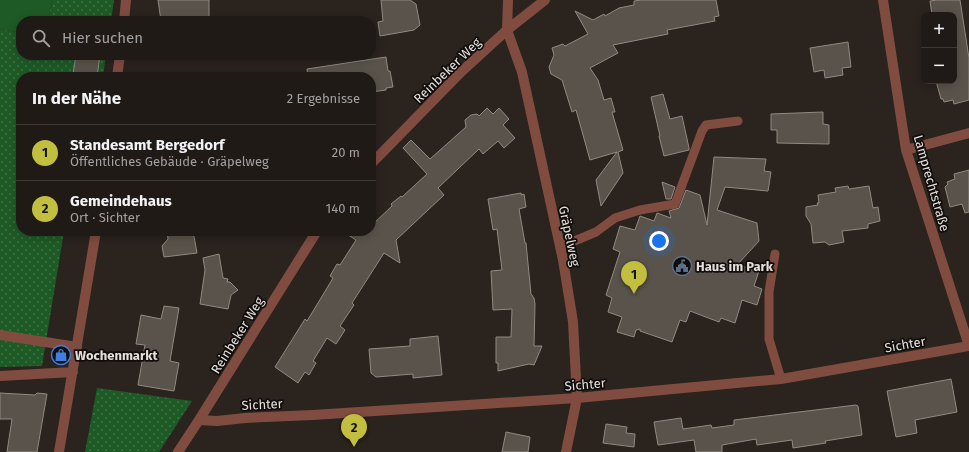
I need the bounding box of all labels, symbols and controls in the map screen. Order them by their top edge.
map controls [921,12,957,84]
button: + [921,12,957,48]
search box [16,16,376,60]
icon: search [30,27,52,49]
text: Hier suchen [62,29,143,47]
street label: Reinbeker Weg [411,34,484,106]
button: − [921,48,957,84]
text: In der Nähe [32,88,121,109]
text: 2 Ergebnisse [287,91,360,106]
street label: Lamprechtstraße [911,133,952,233]
text: Standesamt Bergedorf [70,136,224,154]
text: 1 [42,145,48,160]
text: 20 m [332,145,360,160]
text: Öffentliches Gebäude · Gräpelweg [70,154,269,169]
text: Gemeindehaus [70,192,172,210]
text: 2 [42,201,48,216]
text: 140 m [326,201,360,216]
street label: Gräpelweg [556,204,583,268]
text: Ort · Sichter [70,210,140,225]
your location [649,231,669,251]
public building icon: Haus im Park [671,255,693,277]
place label: Haus im Park [696,259,774,274]
pin: 1 [621,261,647,294]
street label: Reinbeker Weg [208,294,267,376]
street label: Sichter [884,334,927,355]
shop icon: Wochenmarkt [50,344,72,366]
place label: Wochenmarkt [75,348,158,363]
street label: Sichter [564,375,606,394]
street label: Sichter [241,396,283,413]
pin: 2 [341,414,367,447]

